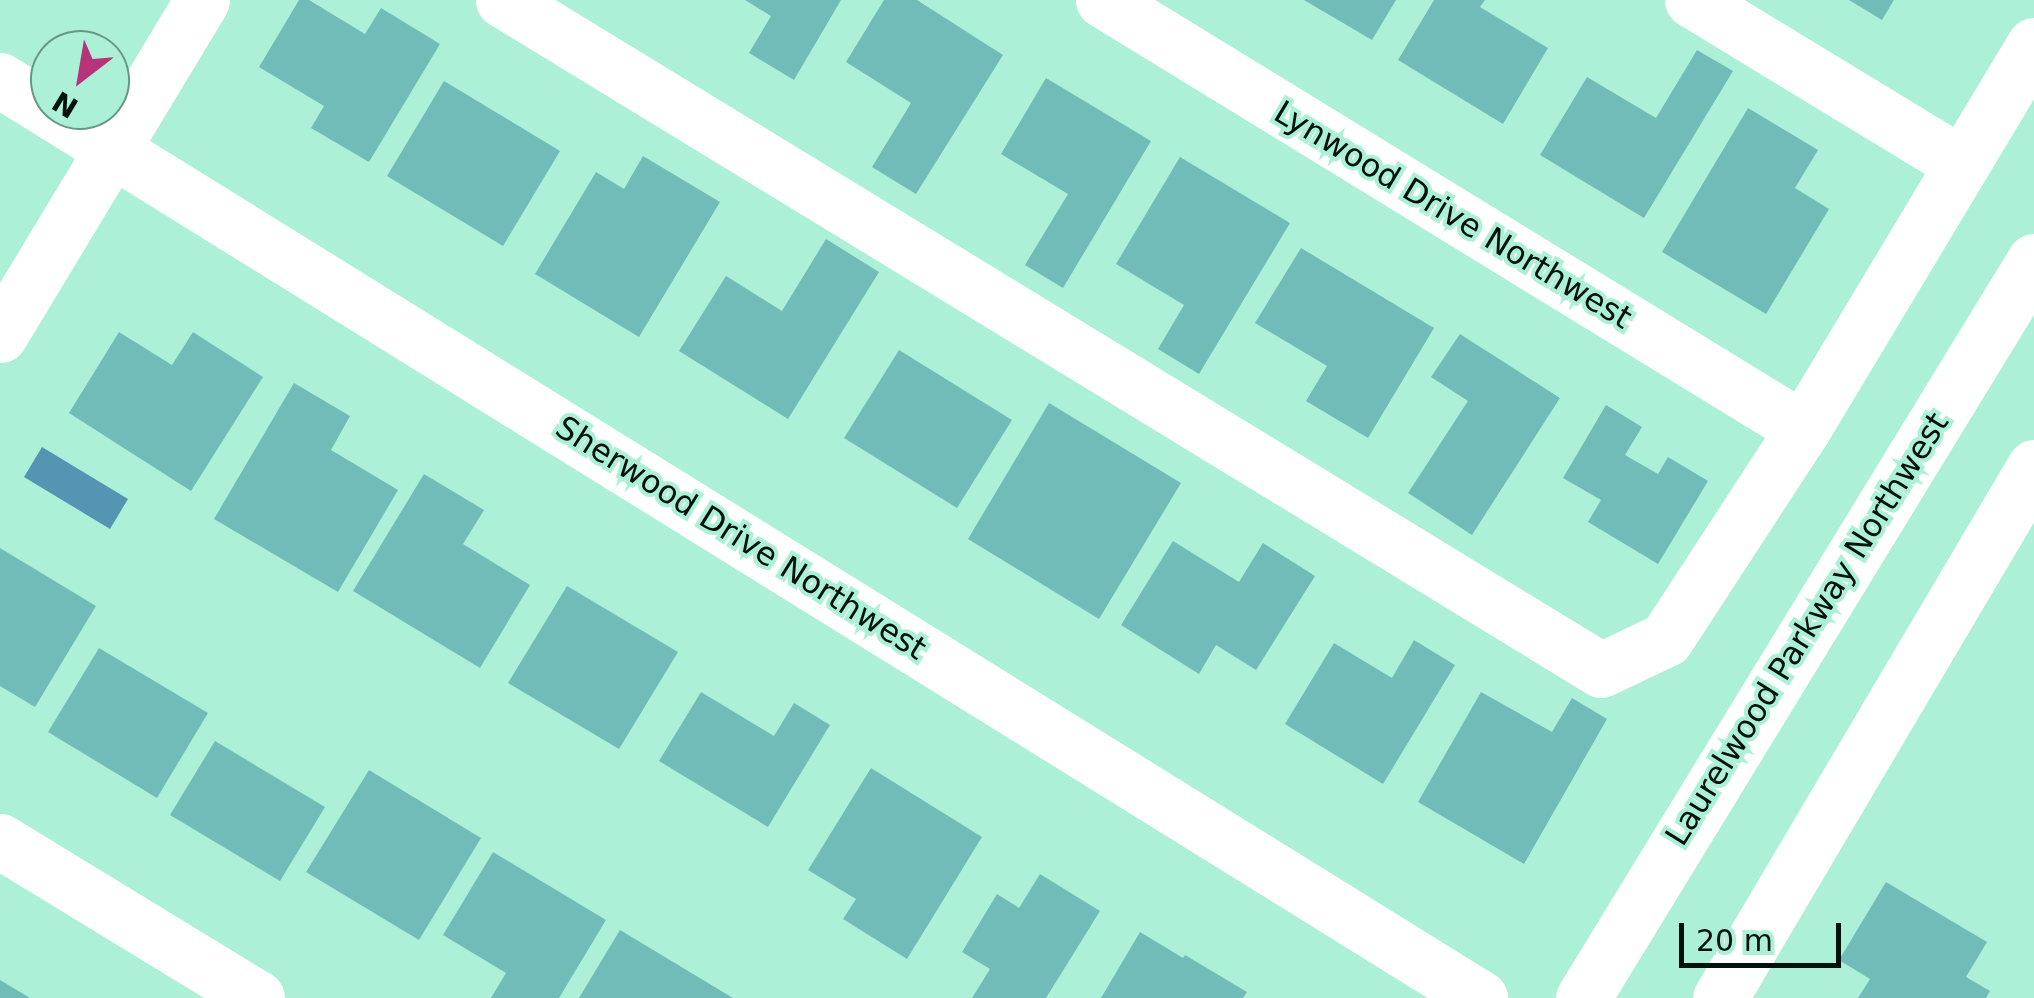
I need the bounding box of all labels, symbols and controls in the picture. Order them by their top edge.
north arrow [30,30,130,130]
text: N [47,84,84,125]
street label: Lynwood Drive Northwest [1267,93,1639,337]
street label: Laurelwood Parkway Northwest [1657,405,1957,853]
street label: Sherwood Drive Northwest [549,408,933,668]
scale bar [1684,903,1846,965]
text: 20 m [1696,923,1773,958]

